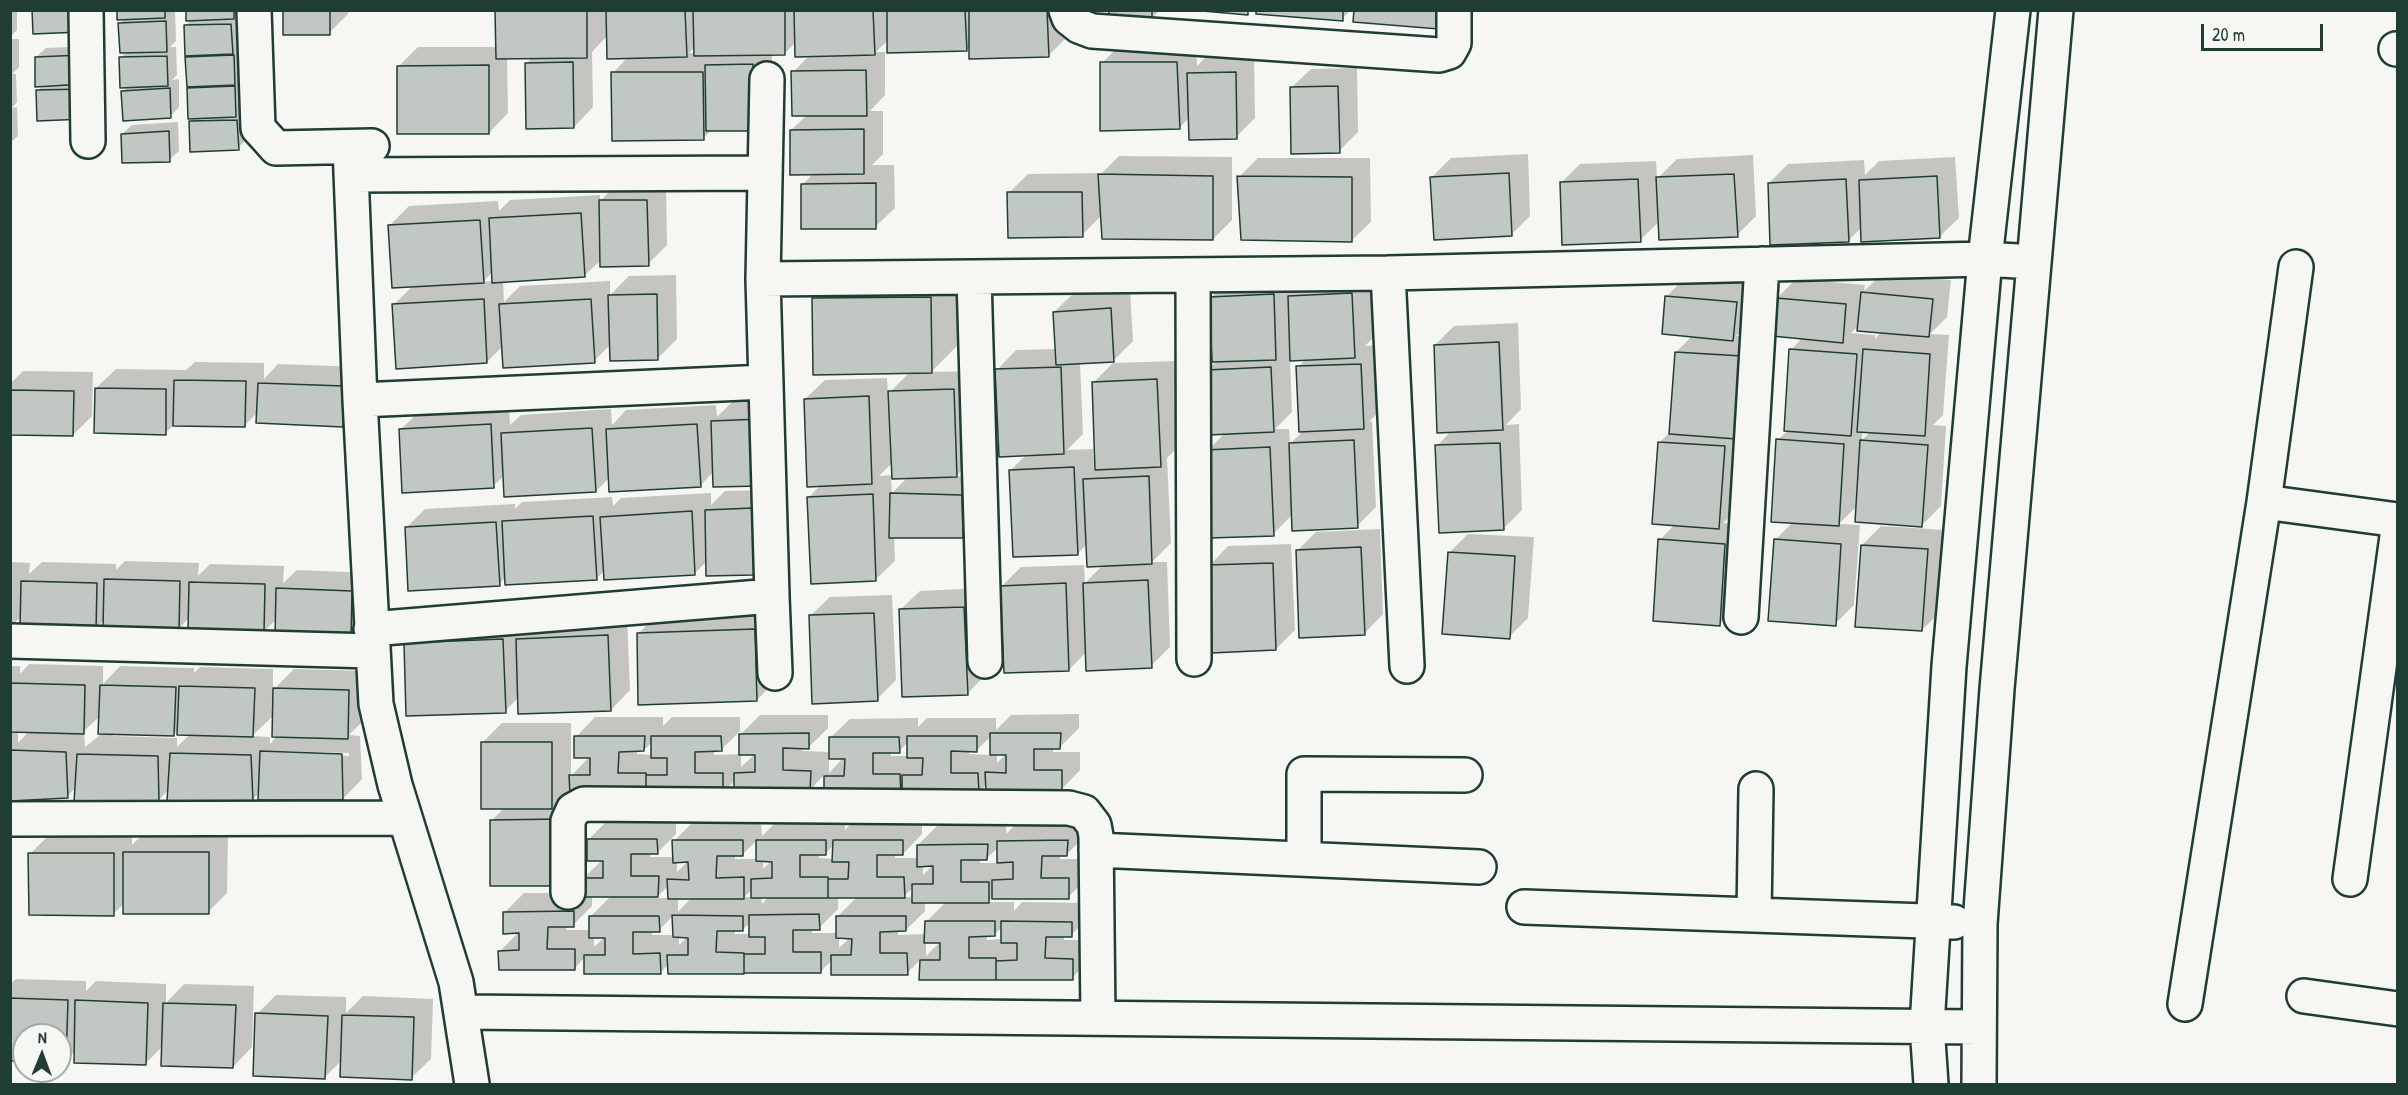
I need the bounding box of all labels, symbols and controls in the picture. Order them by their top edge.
scale bar [2204,12,2326,50]
text: 20 m [2212,22,2245,47]
north arrow [12,1023,72,1083]
text: N [38,1026,47,1048]

